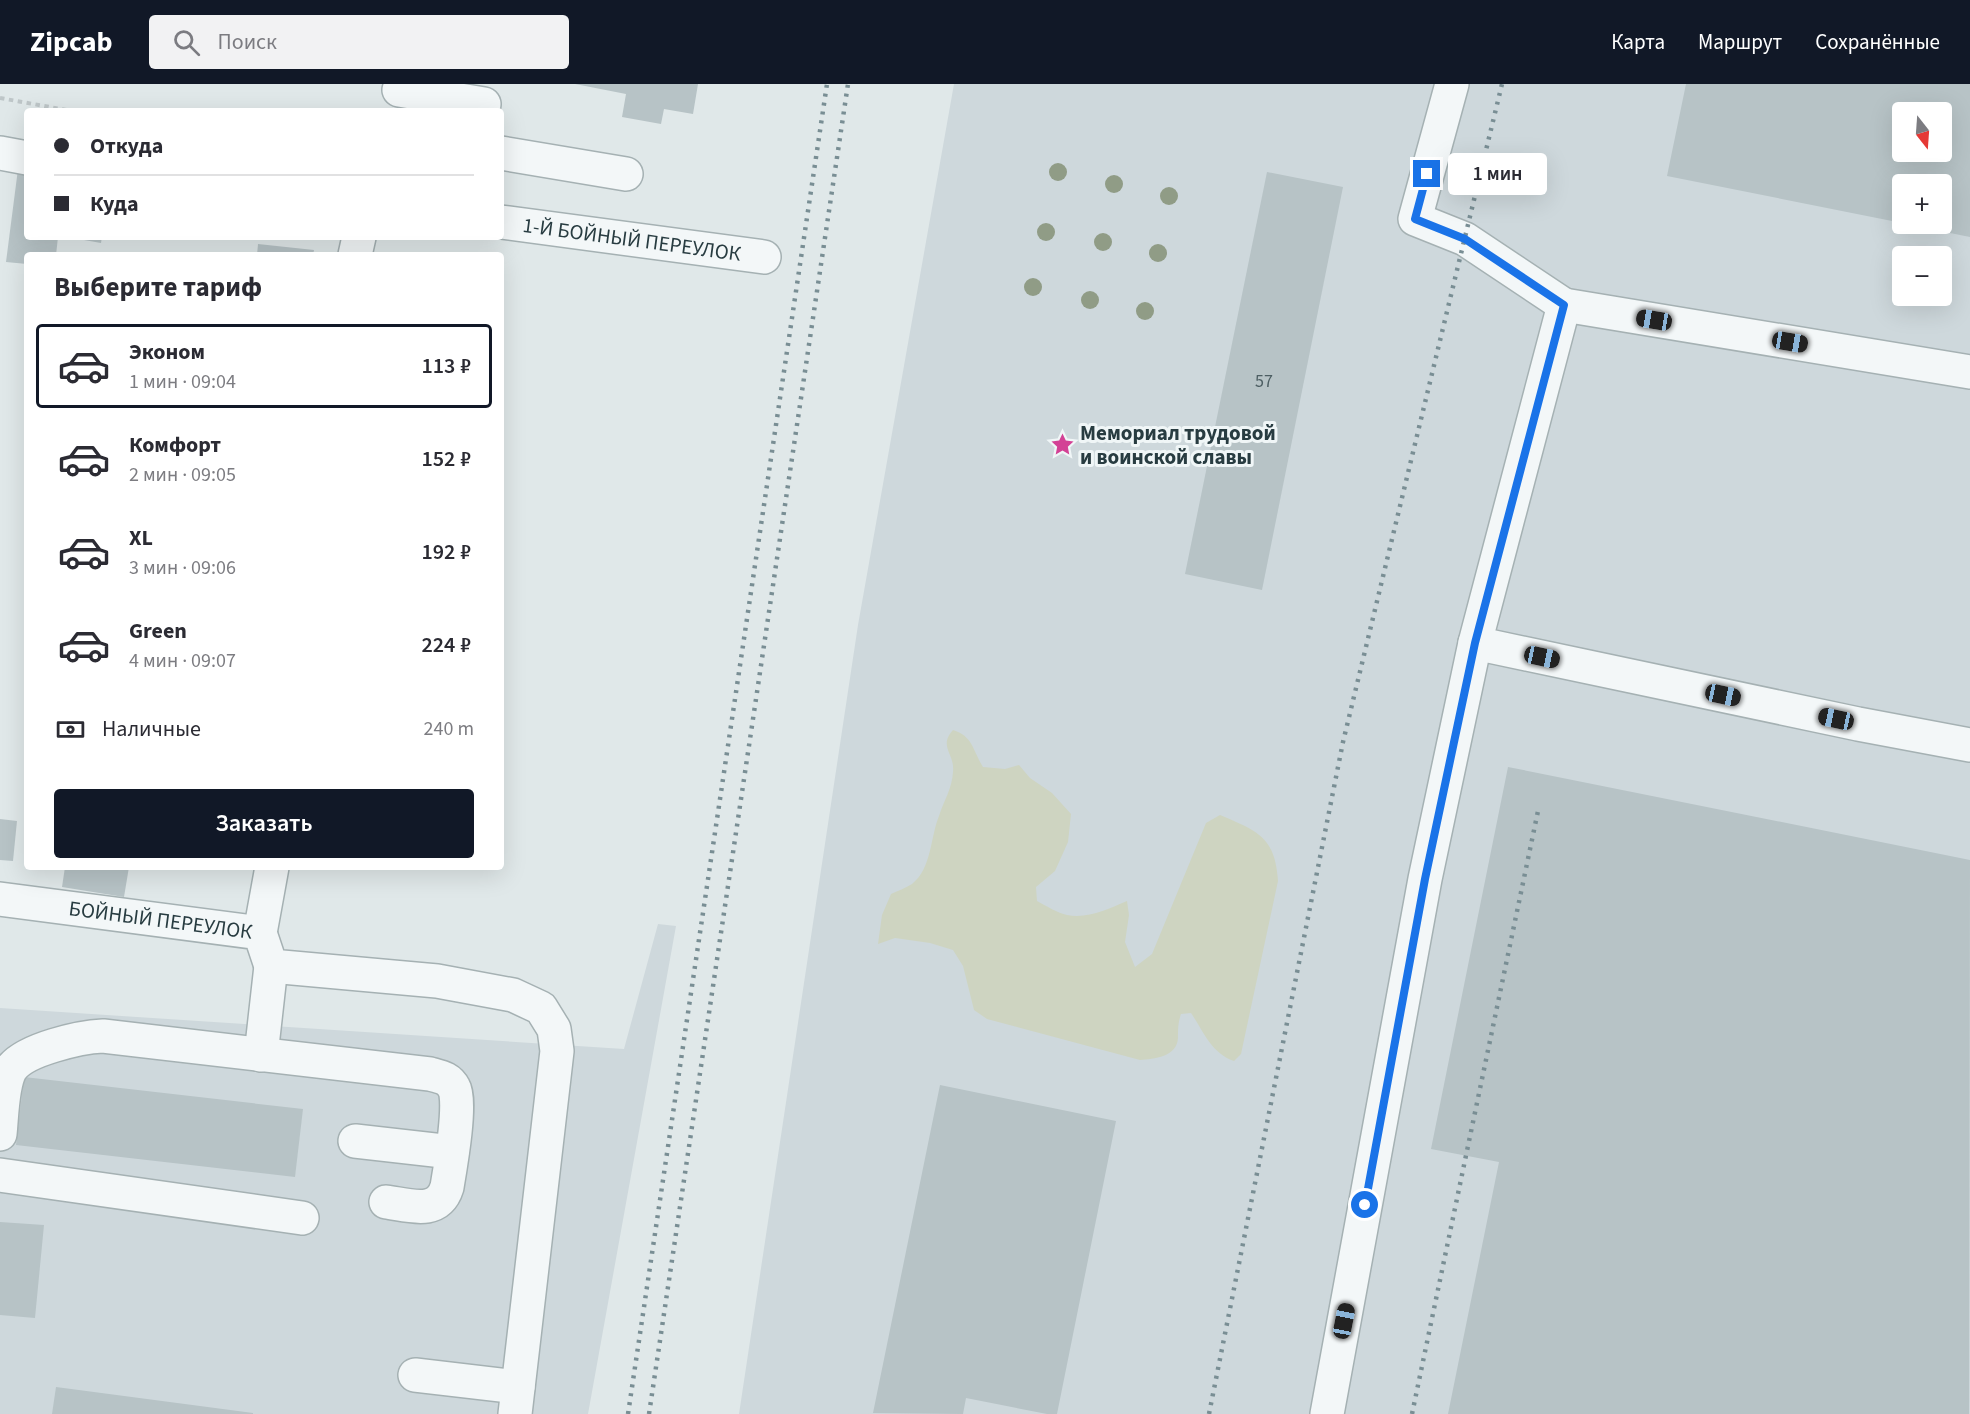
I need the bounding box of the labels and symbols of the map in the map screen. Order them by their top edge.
north arrow [1892,102,1952,162]
callout: 1 мин [1448,153,1547,195]
route end [1413,160,1440,187]
street label: 1-Й БОЙНЫЙ ПЕРЕУЛОК [521,210,744,269]
car [1635,308,1673,332]
car [1771,330,1809,354]
house number: 57 [1255,369,1273,394]
place label: Мемориал трудовой и воинской славы [1080,418,1276,472]
place icon: Мемориал трудовой и воинской славы [1049,432,1075,458]
car [1523,644,1561,670]
car [1704,682,1742,708]
car [1817,706,1855,732]
street label: БОЙНЫЙ ПЕРЕУЛОК [67,893,255,947]
route start [1351,1191,1378,1218]
car [1332,1302,1356,1340]

